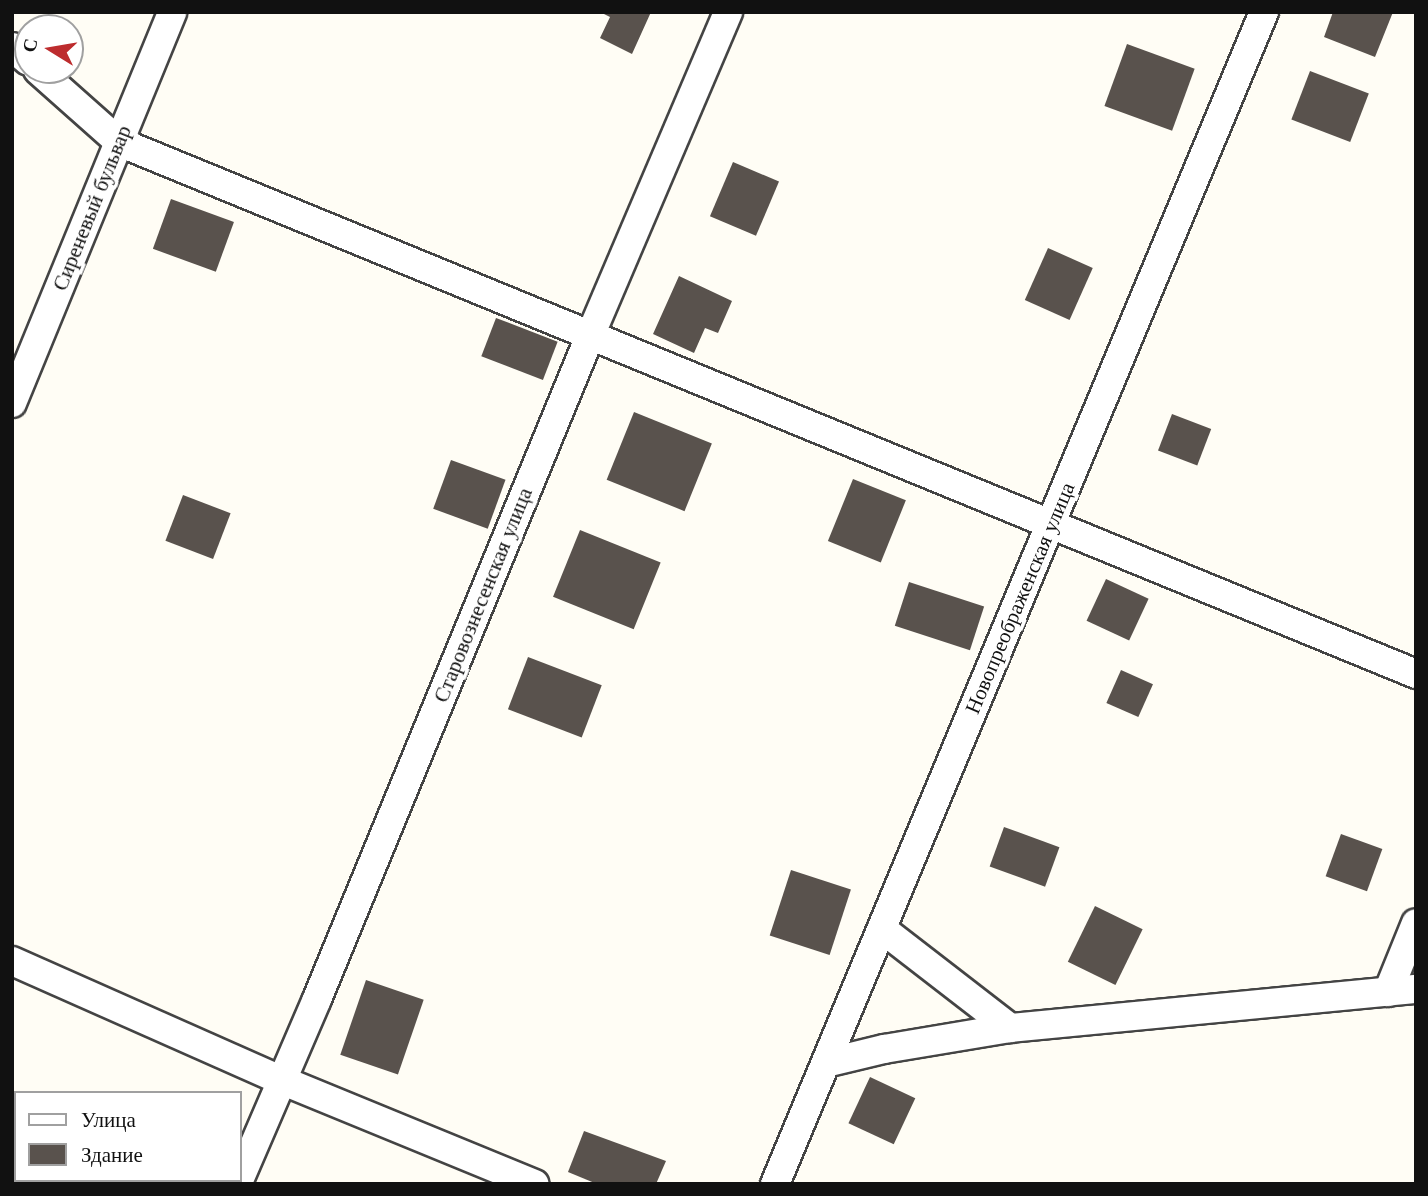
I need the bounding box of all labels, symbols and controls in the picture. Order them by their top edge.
north arrow [14,14,84,84]
text: С [17,36,42,54]
street label: Сиреневый бульвар [47,122,137,294]
street label: Новопреображенская улица [960,479,1080,717]
street label: Старовознесенская улица [428,484,538,706]
legend [14,1091,242,1182]
text: Улица [81,1107,136,1133]
text: Здание [81,1142,143,1168]

